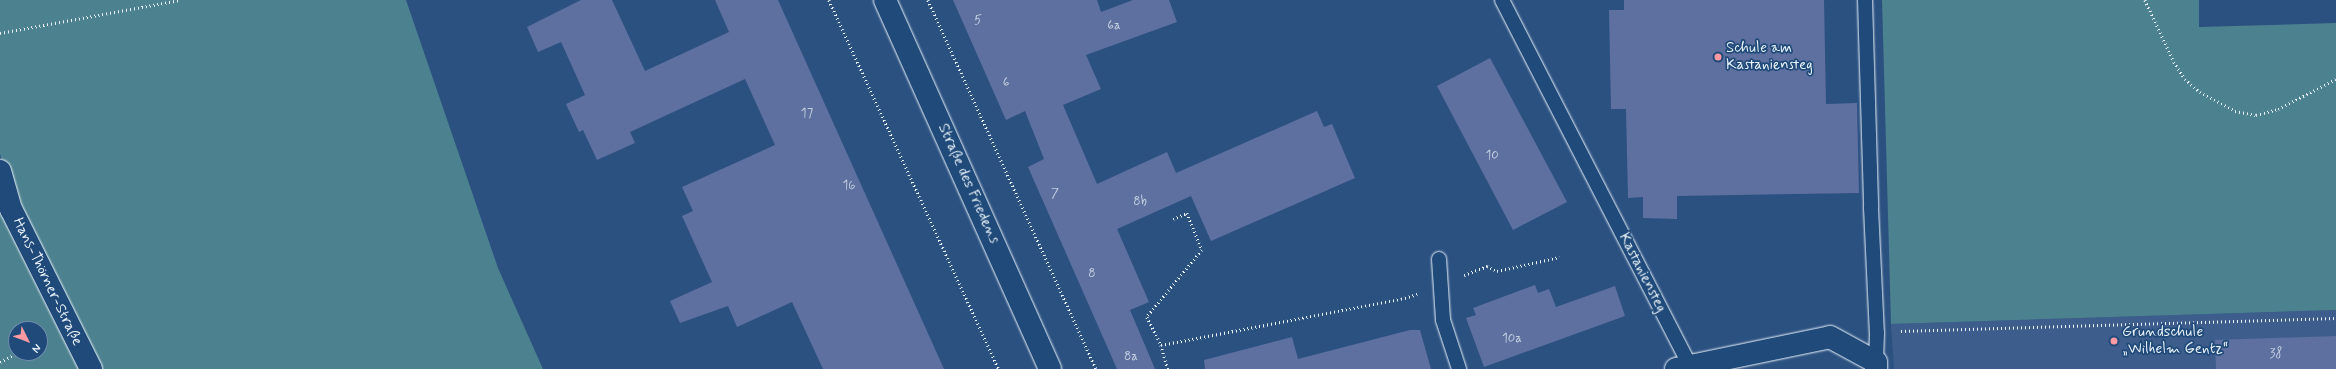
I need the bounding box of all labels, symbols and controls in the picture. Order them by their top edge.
house number: 5 [974,13,982,29]
house number: 6a [1107,18,1121,34]
place label: Schule am Kastaniensteg [1726,39,1813,74]
marker: Schule am Kastaniensteg [1713,52,1723,62]
house number: 6 [1003,75,1009,91]
house number: 17 [801,106,813,122]
street label: Straße des Friedens [934,122,1002,246]
house number: 10 [1485,148,1499,164]
house number: 16 [843,178,855,194]
house number: 7 [1051,186,1059,202]
house number: 8b [1133,194,1147,210]
street label: Hans-Thörner-Straße [8,215,86,349]
street label: Kastaniensteg [1614,230,1670,316]
house number: 8 [1088,266,1096,282]
north arrow [8,321,48,361]
place label: Grundschule „Wilhelm Gentz“ [2122,323,2230,358]
house number: 10a [1502,331,1522,347]
marker: Grundschule „Wilhelm Gentz“ [2109,336,2119,346]
text: N [29,341,44,356]
house number: 38 [2270,346,2282,362]
house number: 8a [1124,349,1138,365]

